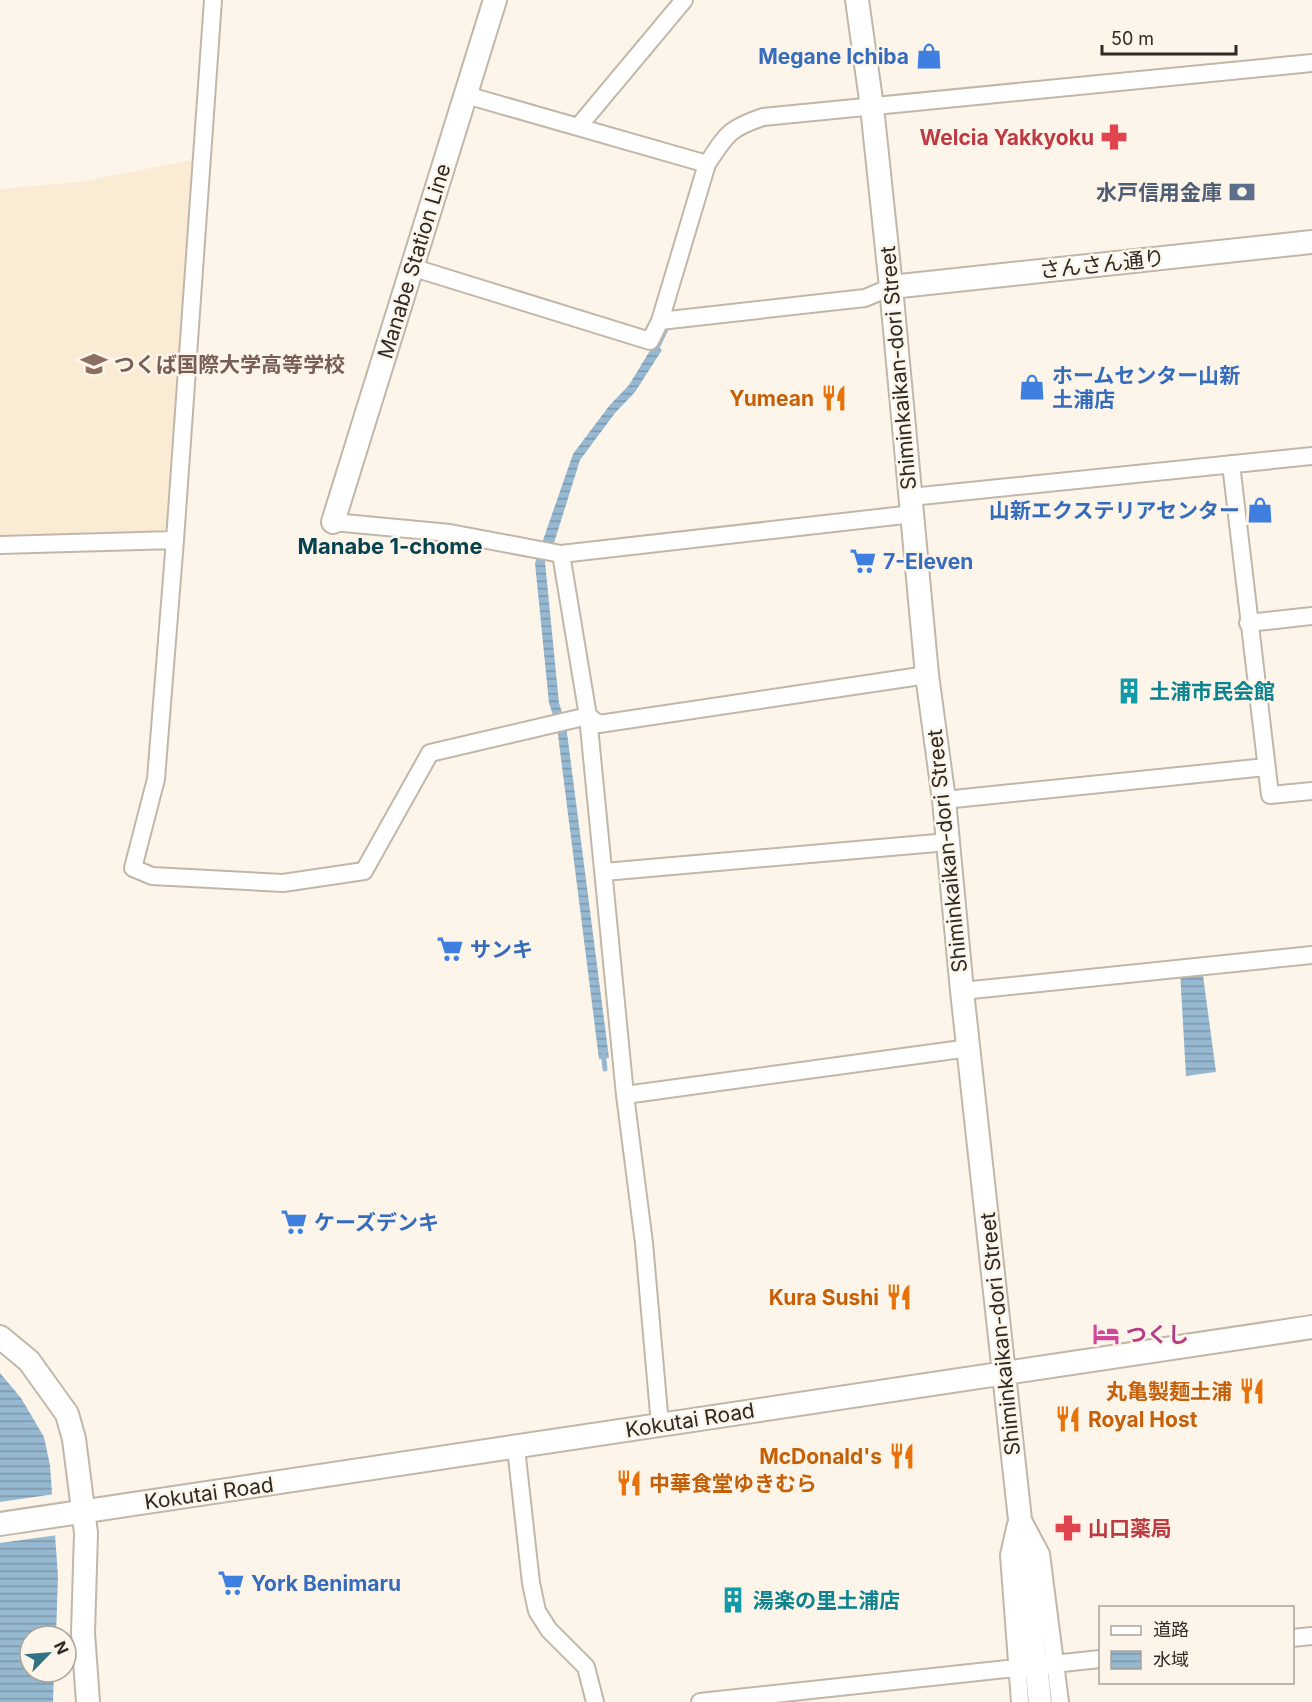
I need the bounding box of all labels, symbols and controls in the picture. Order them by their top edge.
scale bar [1102,18,1236,56]
text: 50 m [1111,28,1154,49]
shop icon: Megane Ichiba [914,41,944,71]
place label: Megane Ichiba [758,44,909,69]
pharmacy icon: Welcia Yakkyoku [1099,122,1129,152]
place label: Welcia Yakkyoku [920,125,1094,150]
street label: Manabe Station Line [372,160,456,362]
bank icon: 水戸信用金庫 [1227,177,1257,207]
place label: 水戸信用金庫 [1096,180,1222,205]
street label: Shiminkaikan-dori Street [875,245,921,491]
street label: さんさん通り [1038,245,1166,283]
school or university icon: つくば国際大学高等学校 [79,349,109,379]
place label: つくば国際大学高等学校 [114,352,345,377]
place label: ホームセンター山新 土浦店 [1052,363,1240,412]
shop icon: ホームセンター山新 土浦店 [1017,372,1047,402]
restaurant icon: Yumean [819,383,849,413]
place label: Yumean [729,386,814,411]
shop icon: 山新エクステリアセンター [1245,495,1275,525]
place label: 山新エクステリアセンター [989,498,1240,523]
district label: Manabe 1-chome [297,533,483,559]
supermarket icon: 7-Eleven [848,546,878,576]
place label: 7-Eleven [883,549,973,574]
building icon: 土浦市民会館 [1114,676,1144,706]
place label: 土浦市民会館 [1149,679,1275,704]
street label: Shiminkaikan-dori Street [922,728,972,974]
supermarket icon: サンキ [435,934,465,964]
place label: サンキ [470,937,533,962]
supermarket icon: ケーズデンキ [279,1207,309,1237]
place label: ケーズデンキ [314,1210,439,1235]
street label: Shiminkaikan-dori Street [975,1211,1025,1457]
restaurant icon: Kura Sushi [884,1282,914,1312]
place label: Kura Sushi [769,1285,879,1310]
hotel icon: つくし [1091,1319,1121,1349]
place label: つくし [1126,1322,1189,1347]
restaurant icon: 丸亀製麺土浦 [1237,1376,1267,1406]
place label: 丸亀製麺土浦 [1106,1379,1232,1404]
street label: Kokutai Road [624,1397,756,1443]
restaurant icon: Royal Host [1053,1404,1083,1434]
place label: Royal Host [1088,1407,1198,1432]
restaurant icon: McDonald's [887,1441,917,1471]
place label: McDonald's [759,1444,882,1469]
restaurant icon: 中華食堂ゆきむら [614,1468,644,1498]
place label: 中華食堂ゆきむら [649,1471,817,1496]
street label: Kokutai Road [143,1472,275,1514]
pharmacy icon: 山口薬局 [1053,1513,1083,1543]
place label: 山口薬局 [1088,1516,1172,1541]
supermarket icon: York Benimaru [216,1568,246,1598]
place label: York Benimaru [251,1571,401,1596]
building icon: 湯楽の里土浦店 [718,1585,748,1615]
place label: 湯楽の里土浦店 [753,1588,900,1613]
legend [1099,1606,1294,1684]
text: 道路 [1153,1619,1189,1640]
north arrow [18,1624,78,1684]
text: N [50,1638,73,1657]
text: 水域 [1153,1649,1189,1670]

